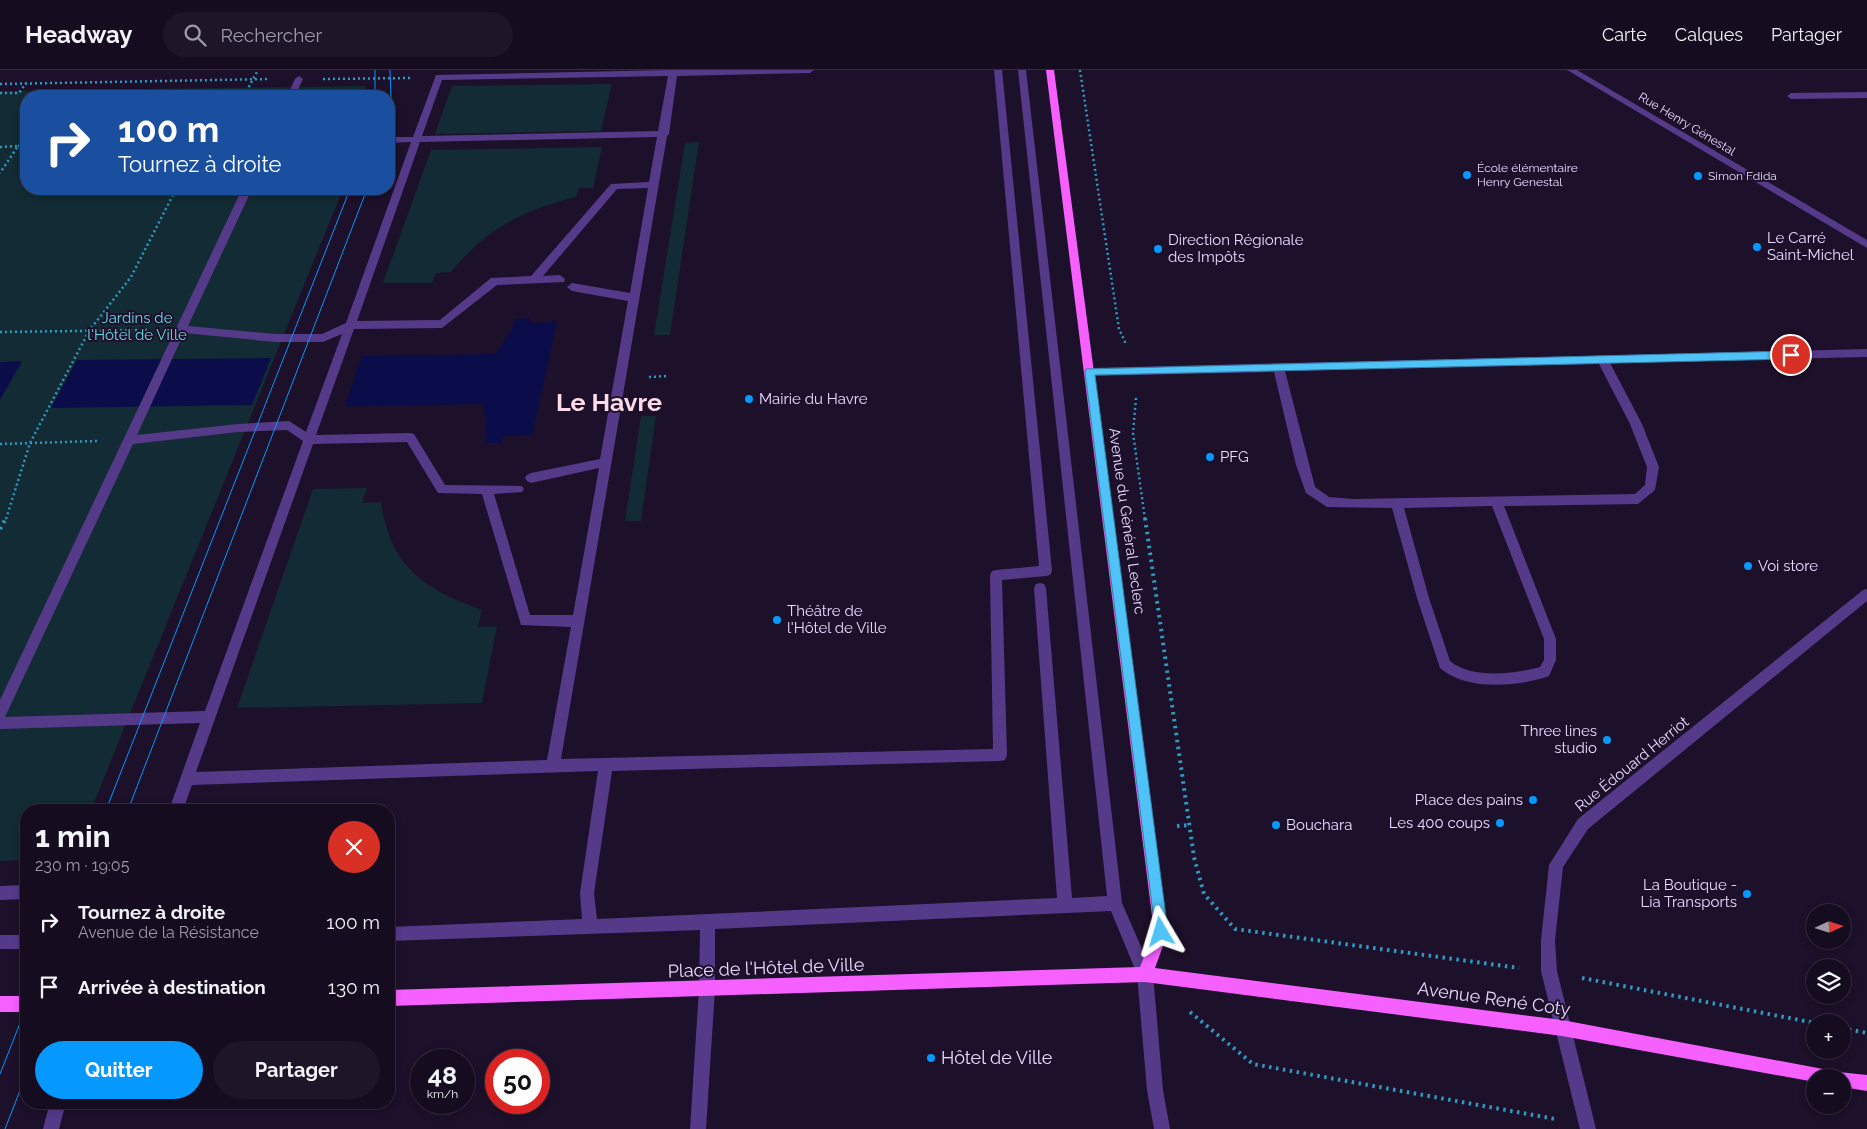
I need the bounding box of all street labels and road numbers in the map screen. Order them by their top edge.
street label: Rue Henry Génestal [1636,90,1739,159]
street label: Avenue du Général Leclerc [1105,427,1149,615]
street label: Rue Édouard Herriot [1572,713,1692,815]
street label: Place de l'Hôtel de Ville [667,954,865,981]
street label: Avenue René Coty [1416,977,1572,1020]

